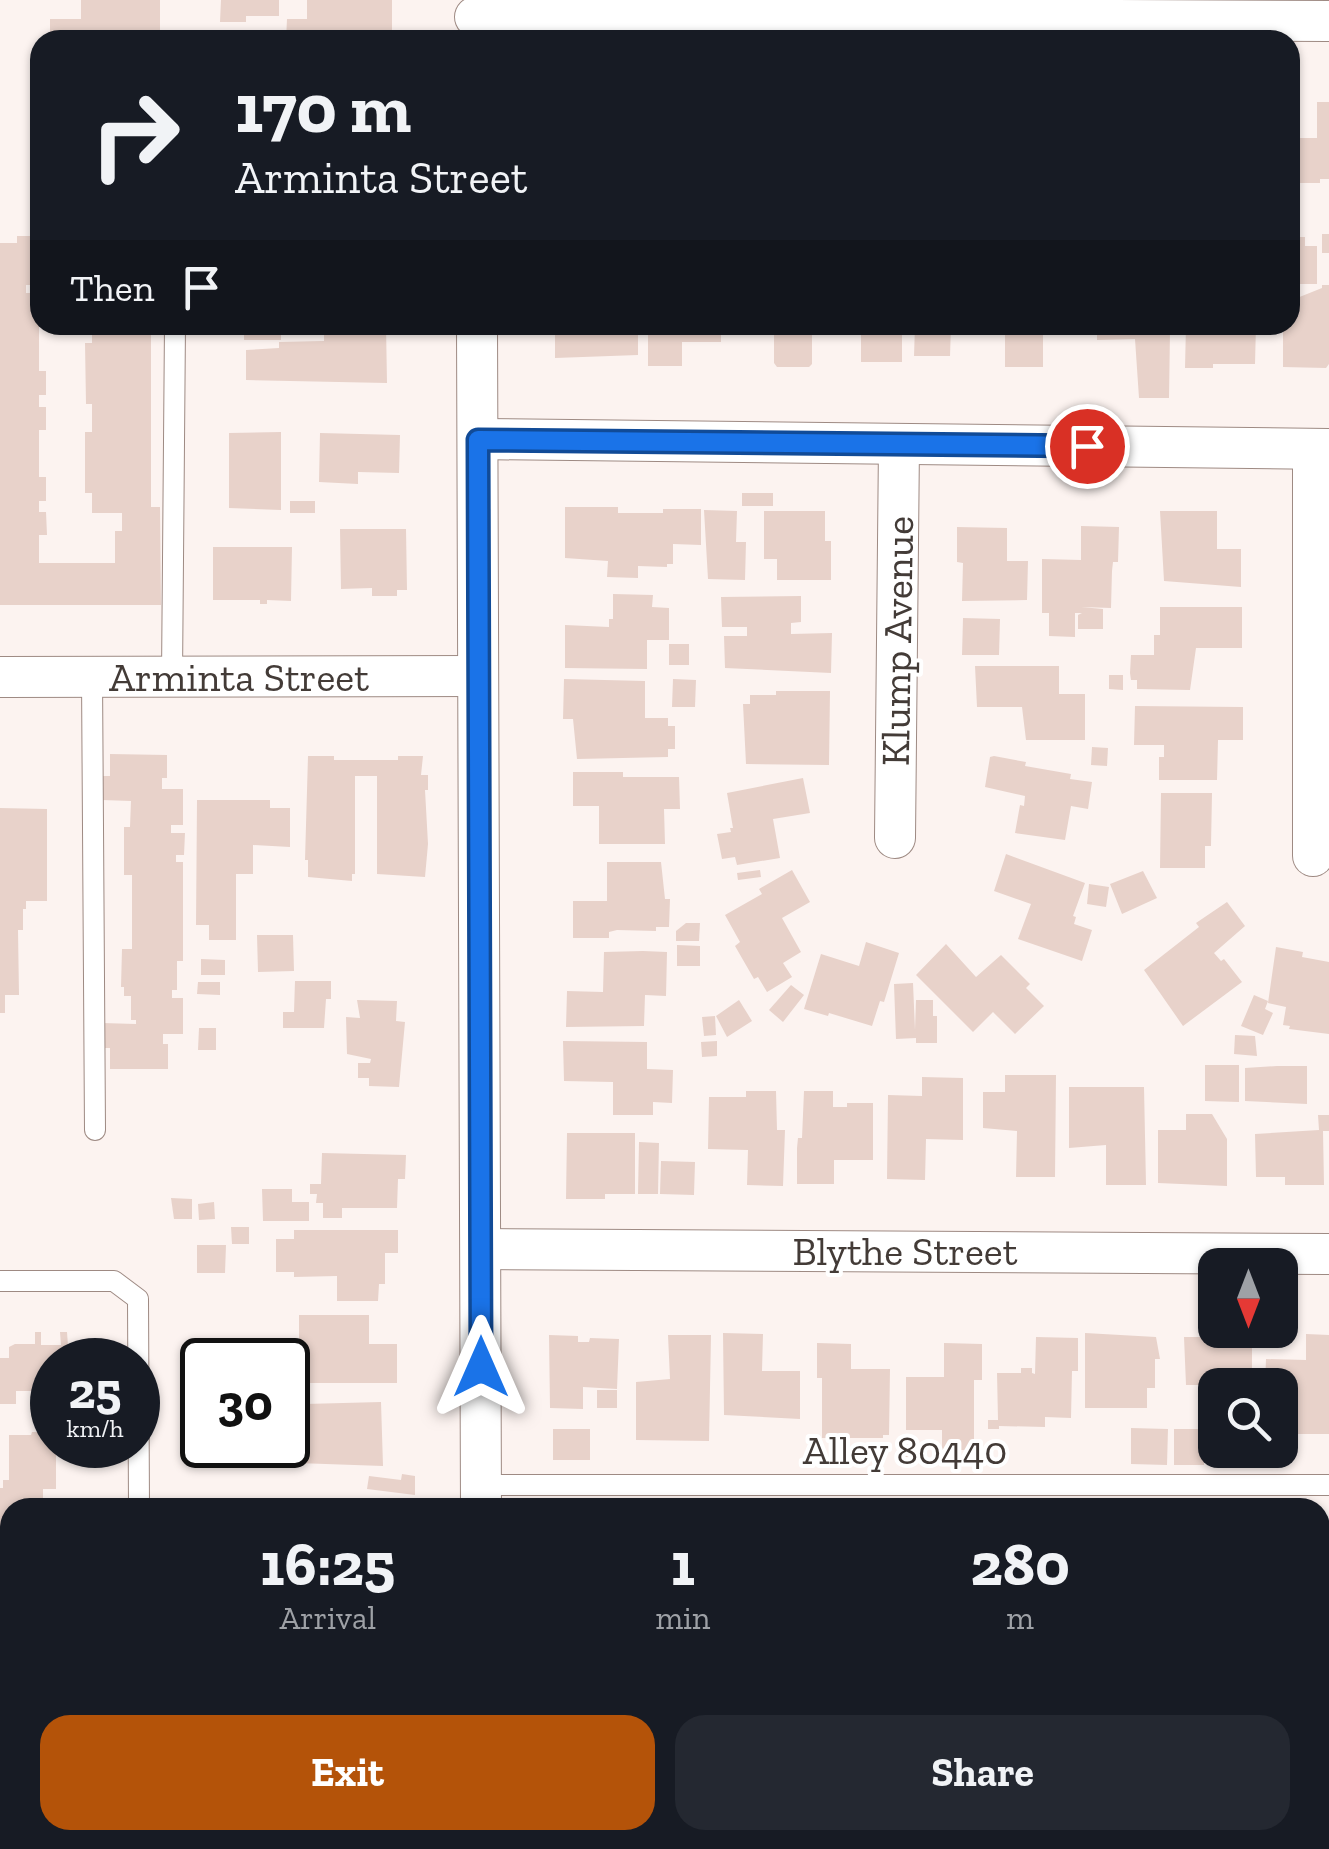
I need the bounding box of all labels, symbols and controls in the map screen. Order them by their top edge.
text: 170 m [235,66,411,150]
icon: right [70,70,200,200]
text: Arminta Street [235,151,528,205]
icon: arrive [174,260,229,315]
text: Then [70,265,154,311]
pin [1045,404,1130,489]
icon: arrive [1060,419,1115,474]
street label: Klump Avenue [871,516,923,766]
street label: Arminta Street [109,653,369,701]
street label: Blythe Street [793,1227,1018,1275]
north arrow [1198,1248,1298,1348]
map controls [1198,1248,1298,1468]
position arrow [429,1315,533,1419]
speed limit sign: 30 [180,1338,310,1468]
text: 25 [69,1361,121,1421]
button: search [1198,1368,1298,1468]
text: km/h [66,1413,124,1443]
street label: Alley 80440 [803,1426,1007,1474]
text: 16:25 [260,1528,395,1600]
text: 1 [671,1528,695,1600]
text: 280 [971,1528,1070,1600]
text: Arrival [279,1599,376,1637]
text: min [655,1599,710,1637]
text: m [1006,1599,1034,1637]
button: Exit [40,1715,655,1830]
button: Share [675,1715,1290,1830]

